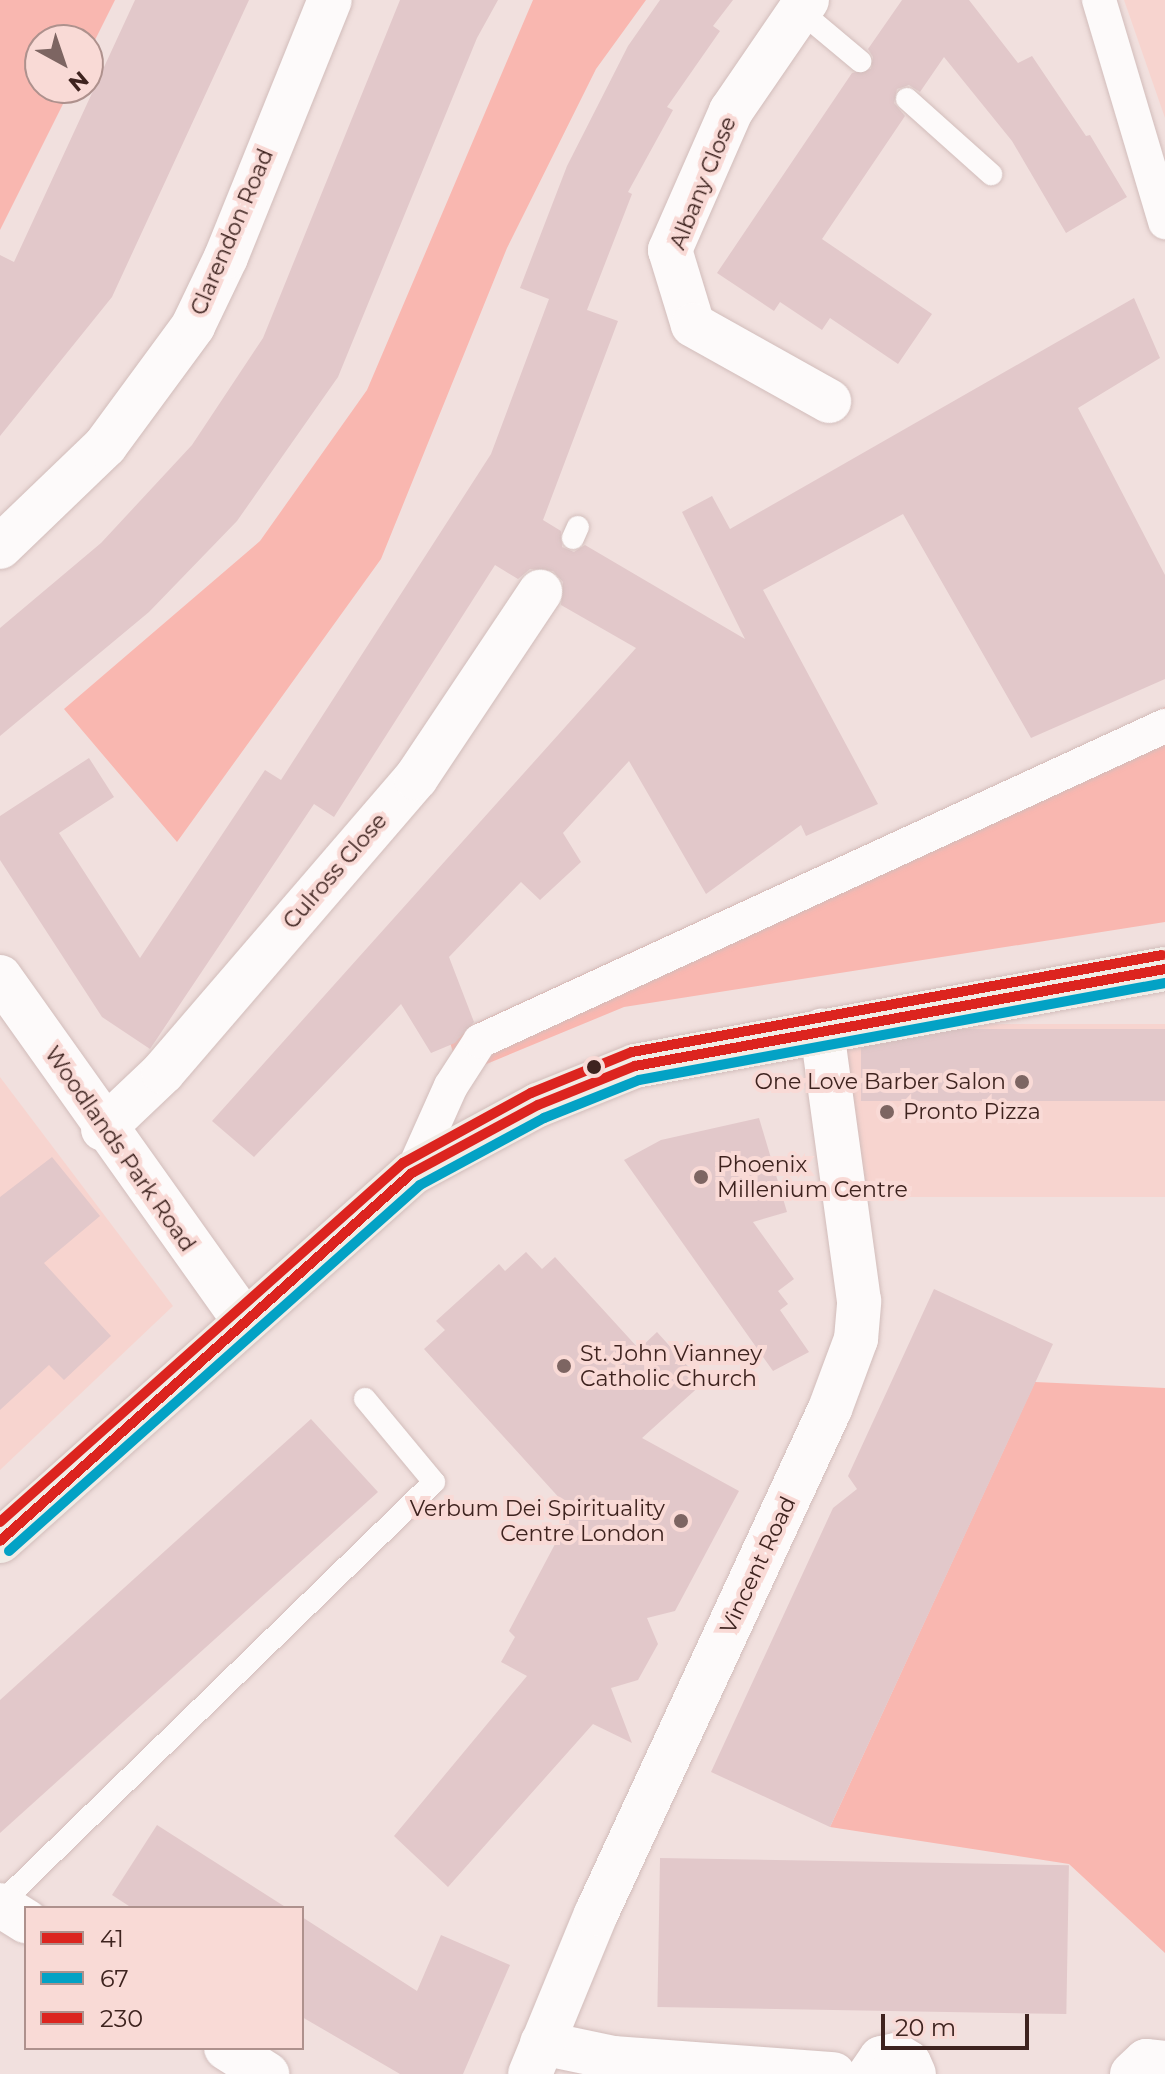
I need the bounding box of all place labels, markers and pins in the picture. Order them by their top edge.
unlabelled marker [586,1059,602,1075]
place label: One Love Barber Salon [755,1069,1006,1095]
marker: One Love Barber Salon [1013,1073,1031,1091]
place label: Pronto Pizza [903,1099,1041,1125]
marker: Pronto Pizza [878,1103,896,1121]
place label: Phoenix Millenium Centre [717,1151,908,1202]
marker: Phoenix Millenium Centre [692,1168,710,1186]
place label: St. John Vianney Catholic Church [580,1340,762,1392]
marker: St. John Vianney Catholic Church [555,1357,573,1375]
place label: Verbum Dei Spirituality Centre London [410,1495,665,1546]
marker: Verbum Dei Spirituality Centre London [672,1512,690,1530]

